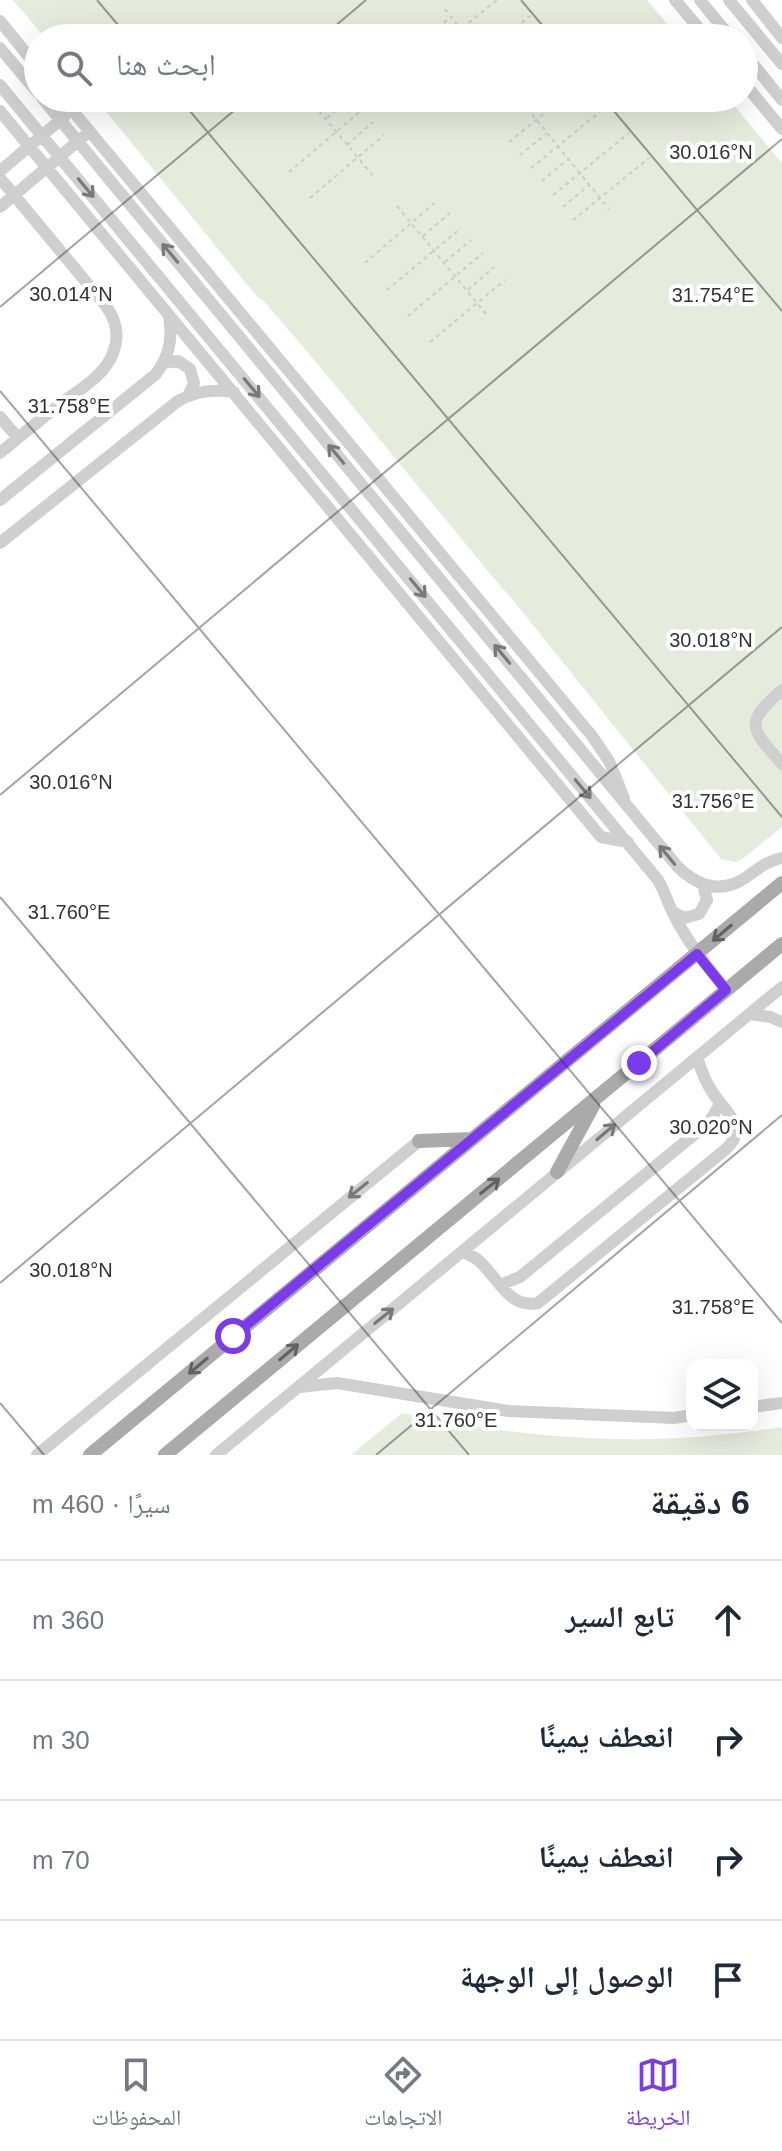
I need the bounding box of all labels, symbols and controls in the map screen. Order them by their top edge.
search box [24,24,758,112]
icon: search [52,46,96,90]
text: ابحث هنا [116,48,216,81]
text: 30.016°N [669,141,753,163]
one-way arrow [77,177,95,198]
one-way arrow [161,244,179,264]
text: 30.014°N [29,283,113,305]
text: 31.754°E [672,284,754,306]
one-way arrow [243,377,261,398]
text: 31.758°E [28,395,110,417]
one-way arrow [327,444,345,465]
one-way arrow [409,577,427,598]
text: 30.018°N [669,629,753,651]
one-way arrow [493,645,511,665]
text: 30.016°N [29,771,113,793]
one-way arrow [574,778,592,798]
text: 31.756°E [672,790,754,812]
one-way arrow [658,845,676,865]
text: 31.760°E [28,901,110,923]
one-way arrow [712,924,733,942]
route end [621,1045,657,1081]
text: 30.020°N [669,1116,753,1138]
one-way arrow [595,1124,616,1142]
one-way arrow [479,1177,499,1195]
one-way arrow [348,1181,369,1199]
text: 30.018°N [29,1259,113,1281]
text: 31.758°E [672,1296,754,1318]
one-way arrow [373,1307,394,1325]
route start [215,1318,251,1354]
one-way arrow [279,1343,299,1361]
one-way arrow [188,1357,208,1375]
map controls [686,1359,758,1431]
button: layers [686,1359,758,1431]
text: 31.760°E [415,1409,497,1431]
text: 6 دقيقة [650,1483,750,1521]
text: سيرًا · 460 m [32,1489,171,1519]
icon: ahead [706,1598,750,1642]
text: تابع السير [566,1600,674,1633]
text: 360 m [32,1605,104,1635]
icon: right [706,1718,750,1762]
text: انعطف يمينًا [538,1720,674,1753]
text: 30 m [32,1725,90,1755]
icon: right [706,1838,750,1882]
text: انعطف يمينًا [538,1840,674,1873]
text: 70 m [32,1845,90,1875]
icon: arrive [706,1958,750,2002]
text: الوصول إلى الوجهة [460,1960,674,1993]
tab: المحفوظات [92,2053,181,2139]
tab: الاتجاهات [364,2053,442,2139]
tab: الخريطة [626,2053,690,2139]

